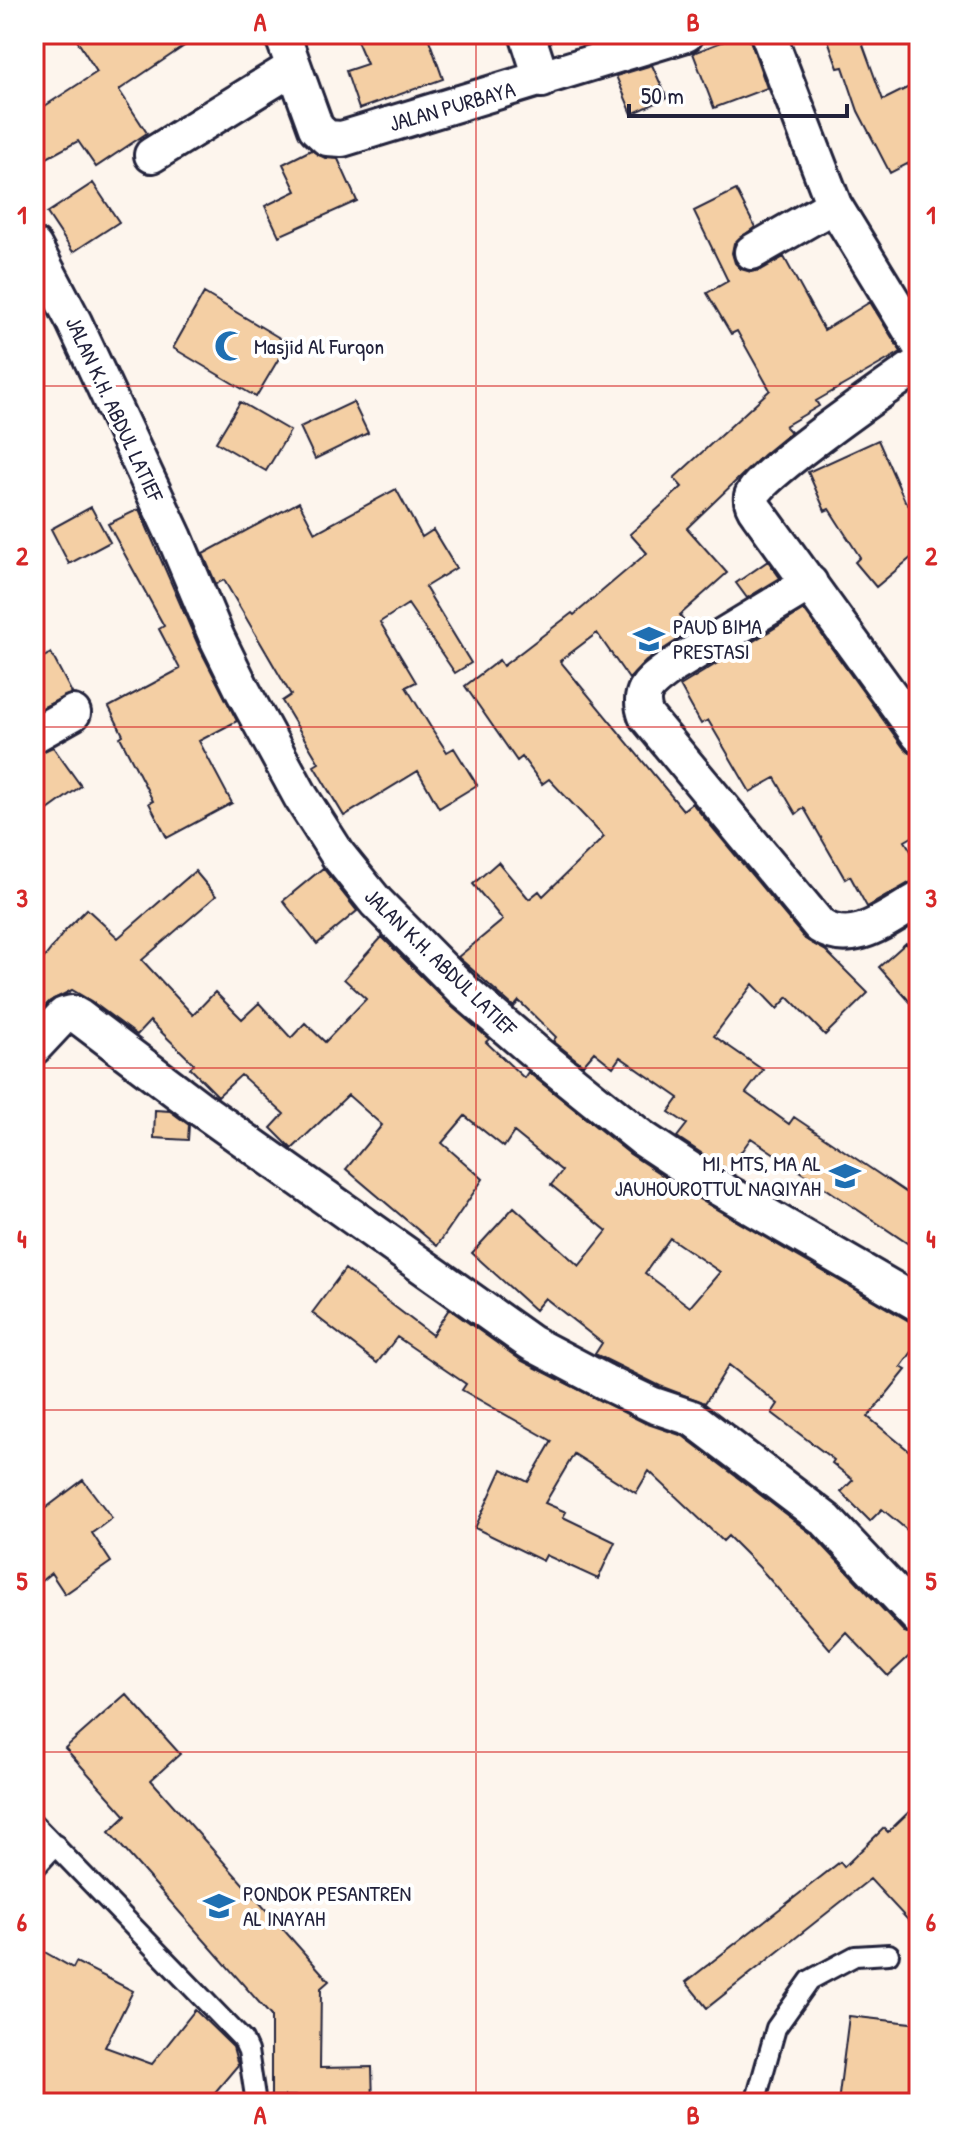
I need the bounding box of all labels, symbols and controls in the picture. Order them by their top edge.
text: A [254,4,267,39]
text: B [686,4,700,39]
scale bar [629,68,847,118]
street label: JALAN PURBAYA [386,74,519,138]
text: 50 m [641,79,684,111]
text: 1 [17,197,27,232]
text: 1 [926,197,936,232]
street label: JALAN K.H. ABDUL LATIEF [59,312,171,507]
mosque icon: Masjid Al Furqon [213,329,247,363]
place label: Masjid Al Furqon [254,331,384,361]
text: 2 [16,538,29,573]
text: 2 [925,538,938,573]
place label: PAUD BIMA PRESTASI [673,611,762,666]
school or university icon: PAUD BIMA PRESTASI [632,622,666,656]
text: 3 [16,880,28,915]
text: 3 [925,880,937,915]
street label: JALAN K.H. ABDUL LATIEF [358,881,524,1043]
place label: MI, MTS, MA AL JAUHOUROTTUL NAQIYAH [614,1148,821,1203]
school or university icon: MI, MTS, MA AL JAUHOUROTTUL NAQIYAH [828,1159,862,1193]
text: 4 [17,1221,27,1256]
text: 4 [926,1221,936,1256]
text: 5 [17,1563,28,1598]
text: 5 [926,1563,937,1598]
place label: PONDOK PESANTREN AL INAYAH [243,1878,411,1933]
school or university icon: PONDOK PESANTREN AL INAYAH [202,1889,236,1923]
text: 6 [17,1904,28,1939]
text: 6 [926,1904,937,1939]
text: A [254,2097,267,2132]
text: B [686,2097,700,2132]

